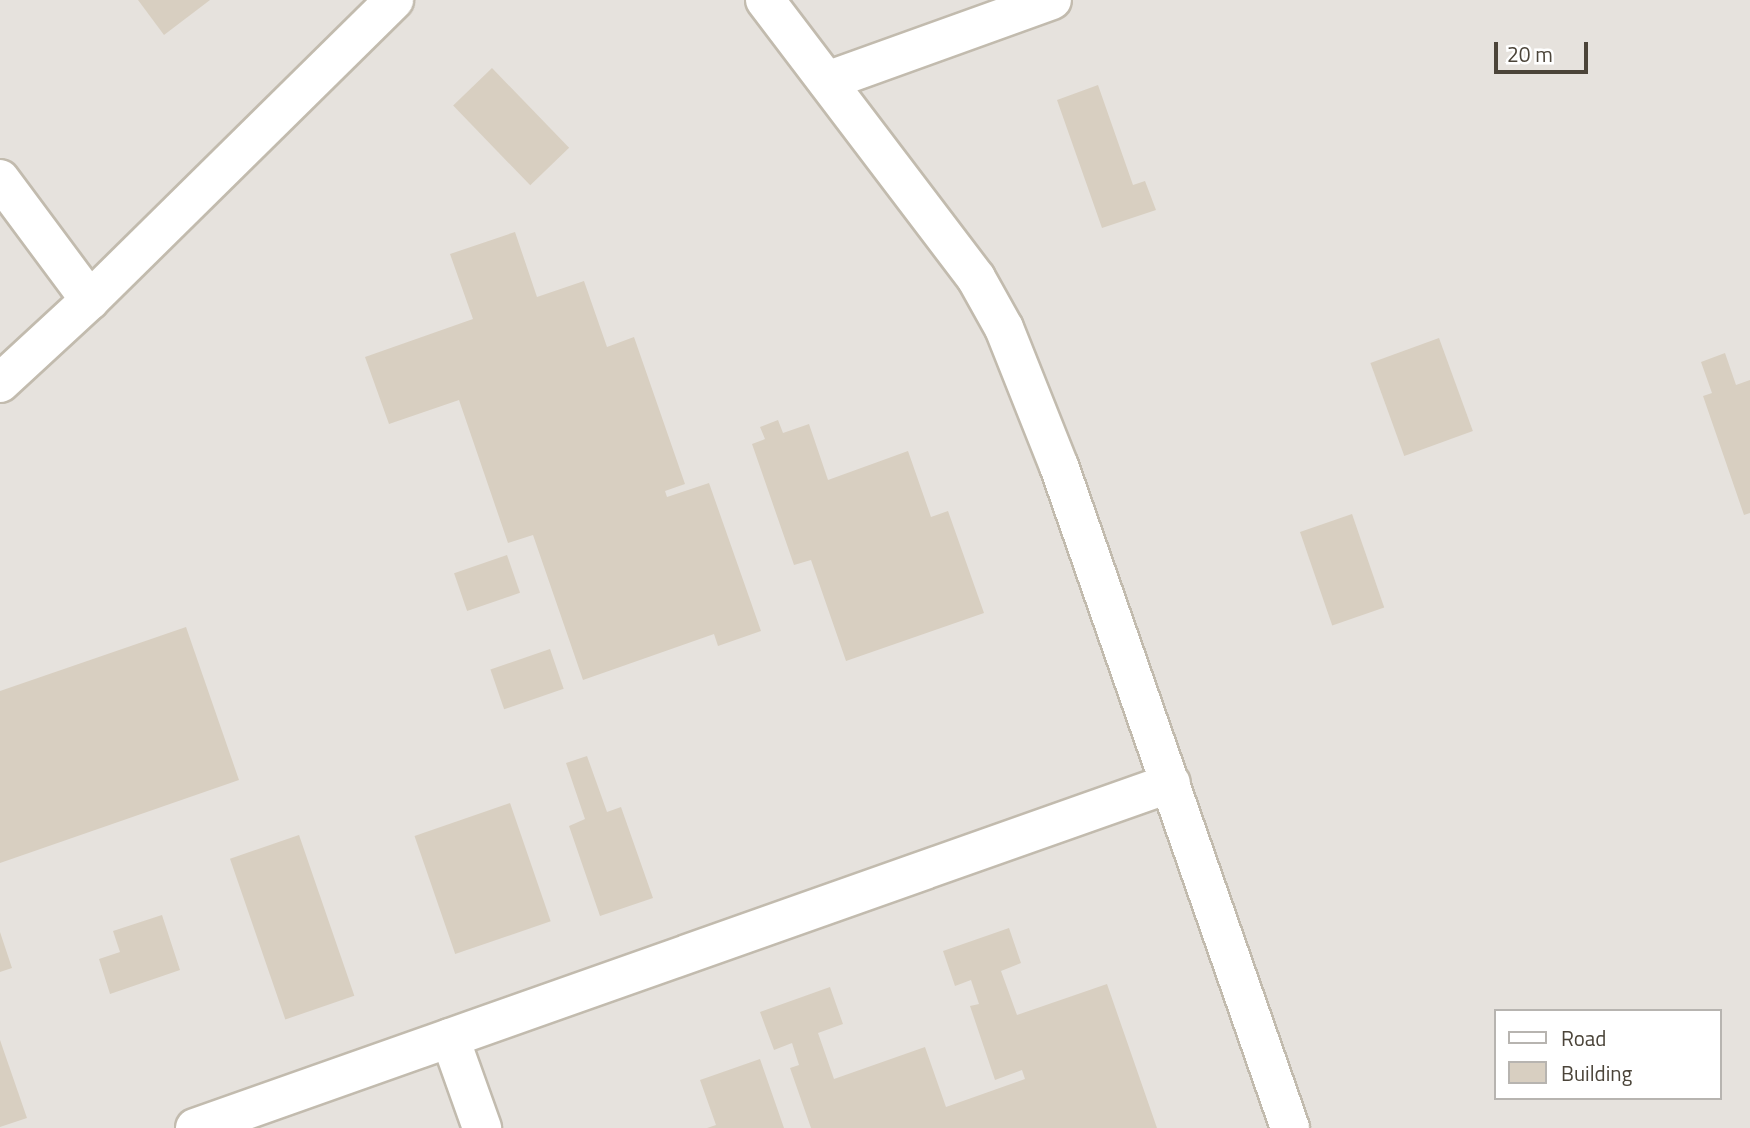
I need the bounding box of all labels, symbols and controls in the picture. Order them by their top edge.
scale bar [1498,28,1592,72]
text: 20 m [1507,38,1553,70]
legend [1494,1009,1722,1100]
text: Road [1561,1022,1606,1054]
text: Building [1561,1057,1632,1089]

